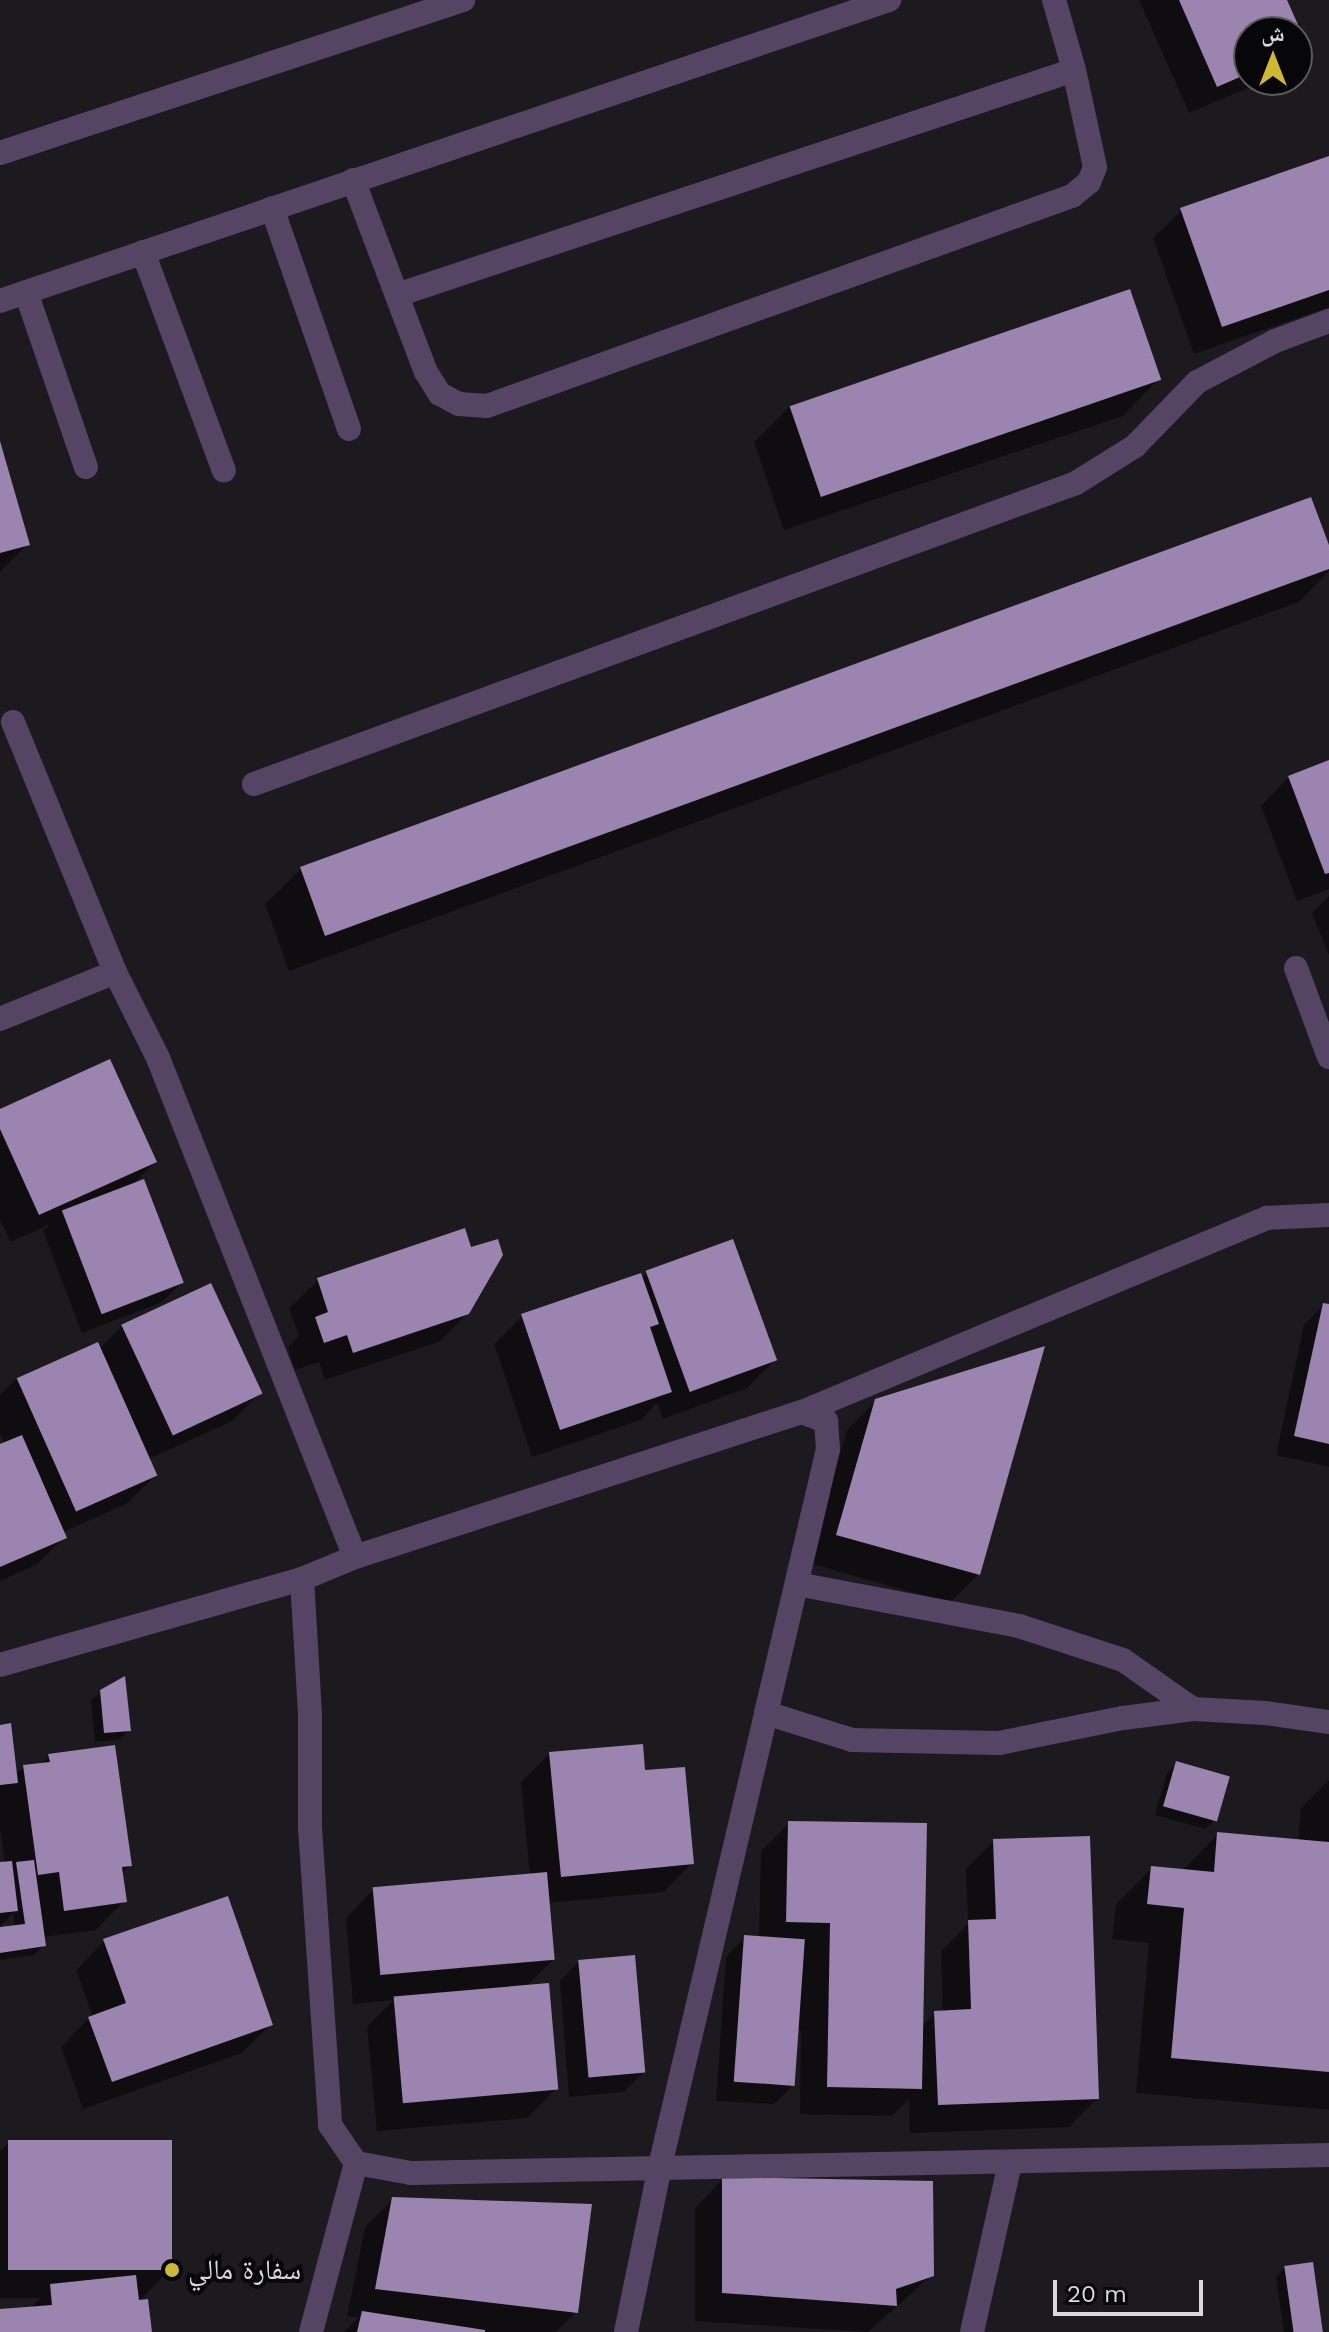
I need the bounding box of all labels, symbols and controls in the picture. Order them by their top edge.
north arrow [1233,16,1313,96]
text: ش [1261,21,1285,46]
place label: سفارة مالي [188,2253,301,2287]
marker: سفارة مالي [163,2261,181,2279]
scale bar [1057,2264,1207,2314]
text: 20 m [1067,2280,1127,2308]

